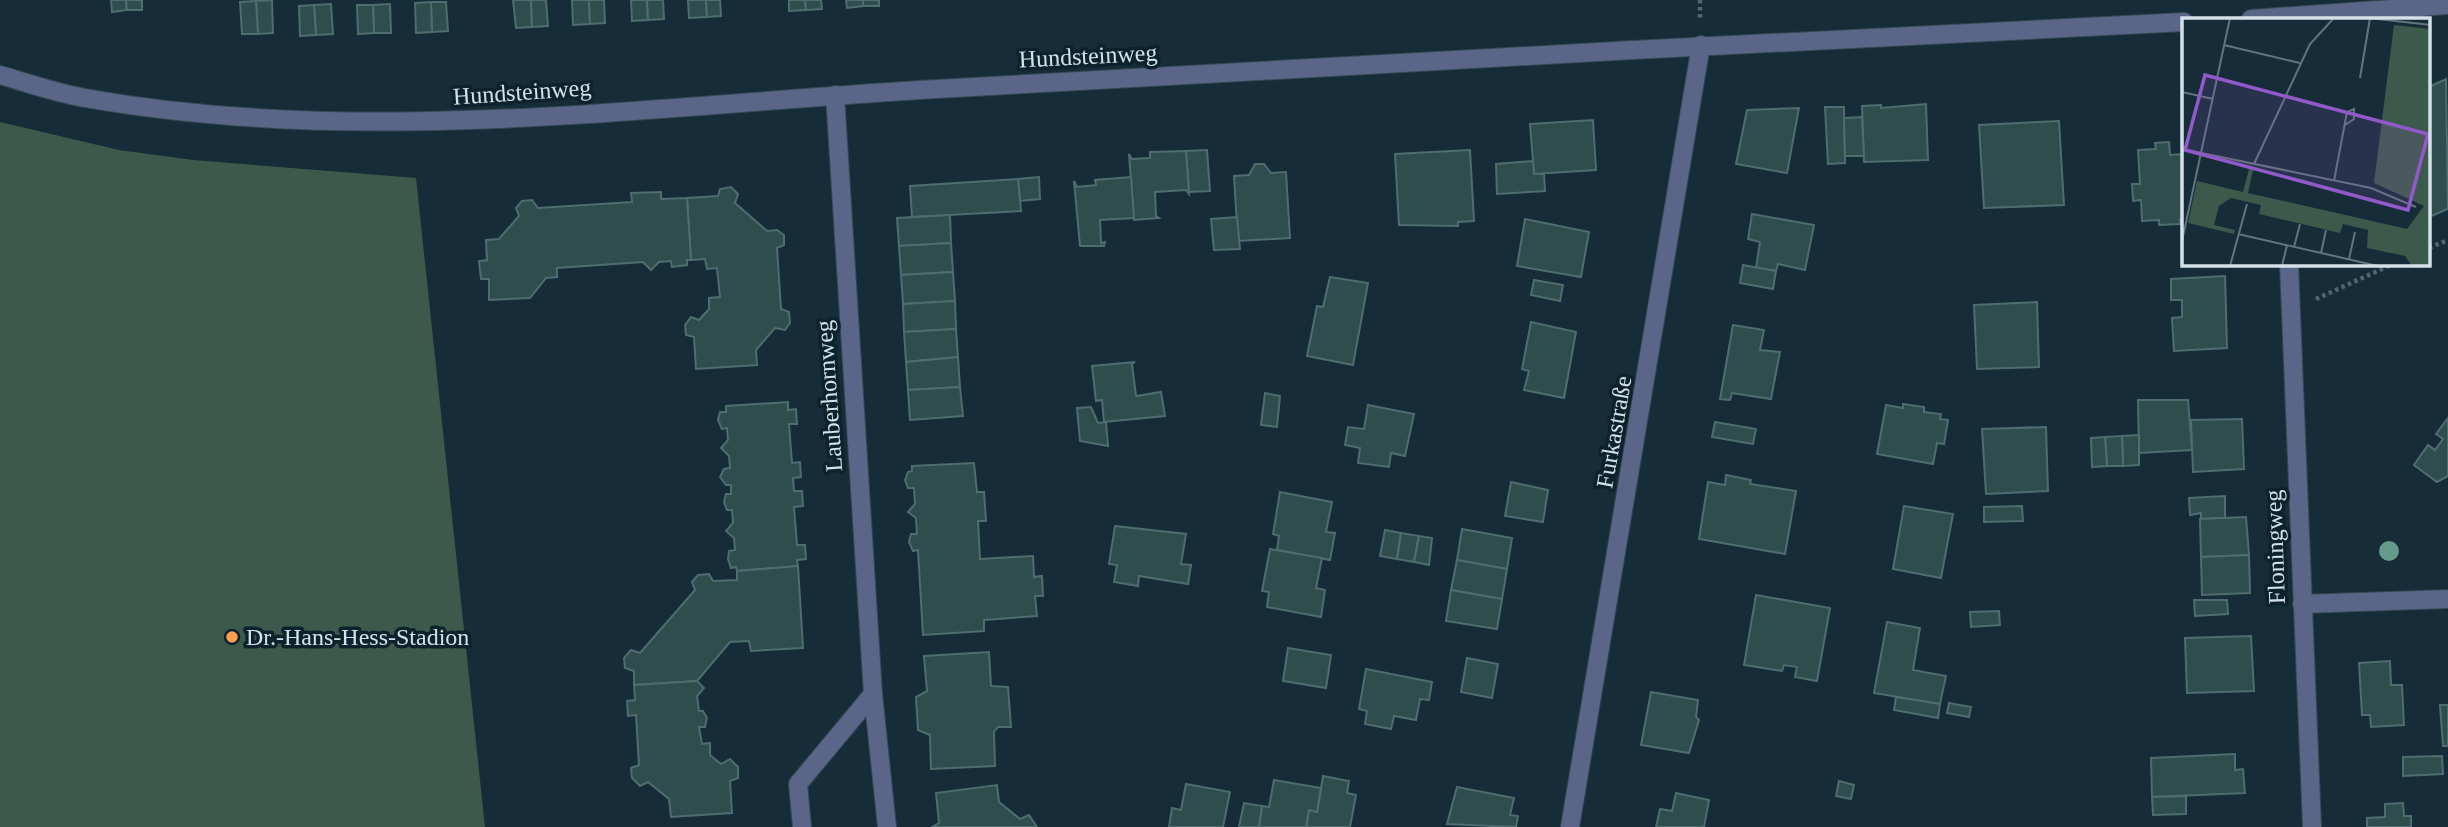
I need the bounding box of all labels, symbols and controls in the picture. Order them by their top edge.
inset map [2182,18,2430,266]
street label: Hundsteinweg [1018,39,1158,73]
street label: Hundsteinweg [452,74,592,110]
street label: Lauberhornweg [811,319,847,473]
street label: Furkastraße [1591,374,1637,490]
street label: Floningweg [2260,489,2290,605]
place label: Dr.-Hans-Hess-Stadion [246,624,469,650]
marker: Dr.-Hans-Hess-Stadion [224,629,240,645]

